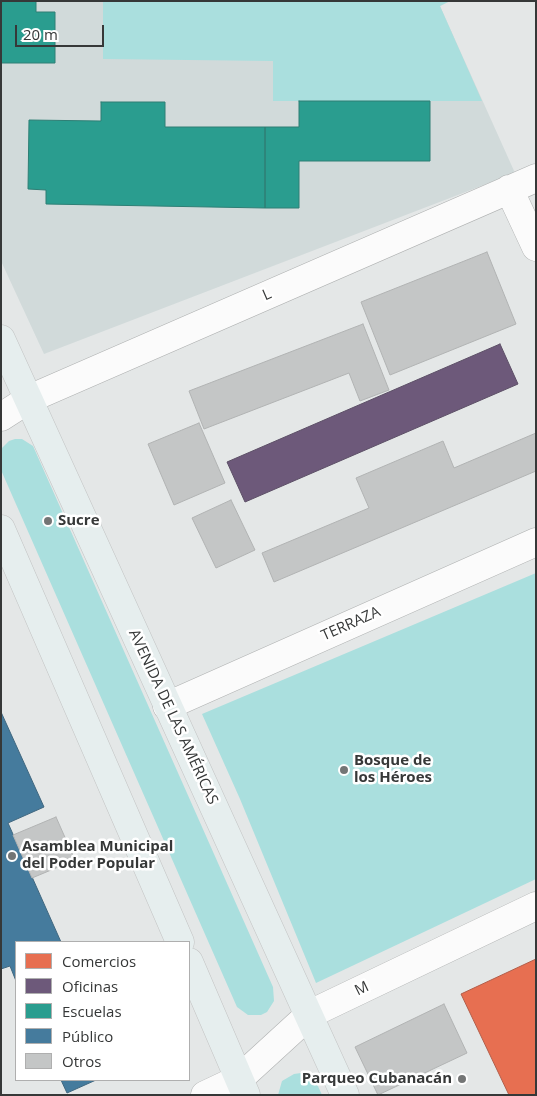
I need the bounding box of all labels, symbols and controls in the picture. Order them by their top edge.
scale bar [18,15,106,47]
text: 20 m [23,24,58,44]
street label: L [260,285,274,305]
place label: Sucre [58,512,100,530]
marker: Sucre [42,515,54,527]
street label: TERRAZA [319,603,383,645]
street label: AVENIDA DE LAS AMÉRICAS [124,627,222,807]
place label: Bosque de los Héroes [354,752,432,787]
marker: Bosque de los Héroes [338,764,350,776]
place label: Asamblea Municipal del Poder Popular [22,838,173,873]
marker: Asamblea Municipal del Poder Popular [6,850,18,862]
legend [15,941,190,1081]
text: Comercios [62,951,136,971]
text: Oficinas [62,976,118,996]
street label: M [352,978,372,1000]
text: Escuelas [62,1001,122,1021]
text: Público [62,1026,113,1046]
text: Otros [62,1051,101,1071]
place label: Parqueo Cubanacán [302,1070,452,1088]
marker: Parqueo Cubanacán [456,1073,468,1085]

